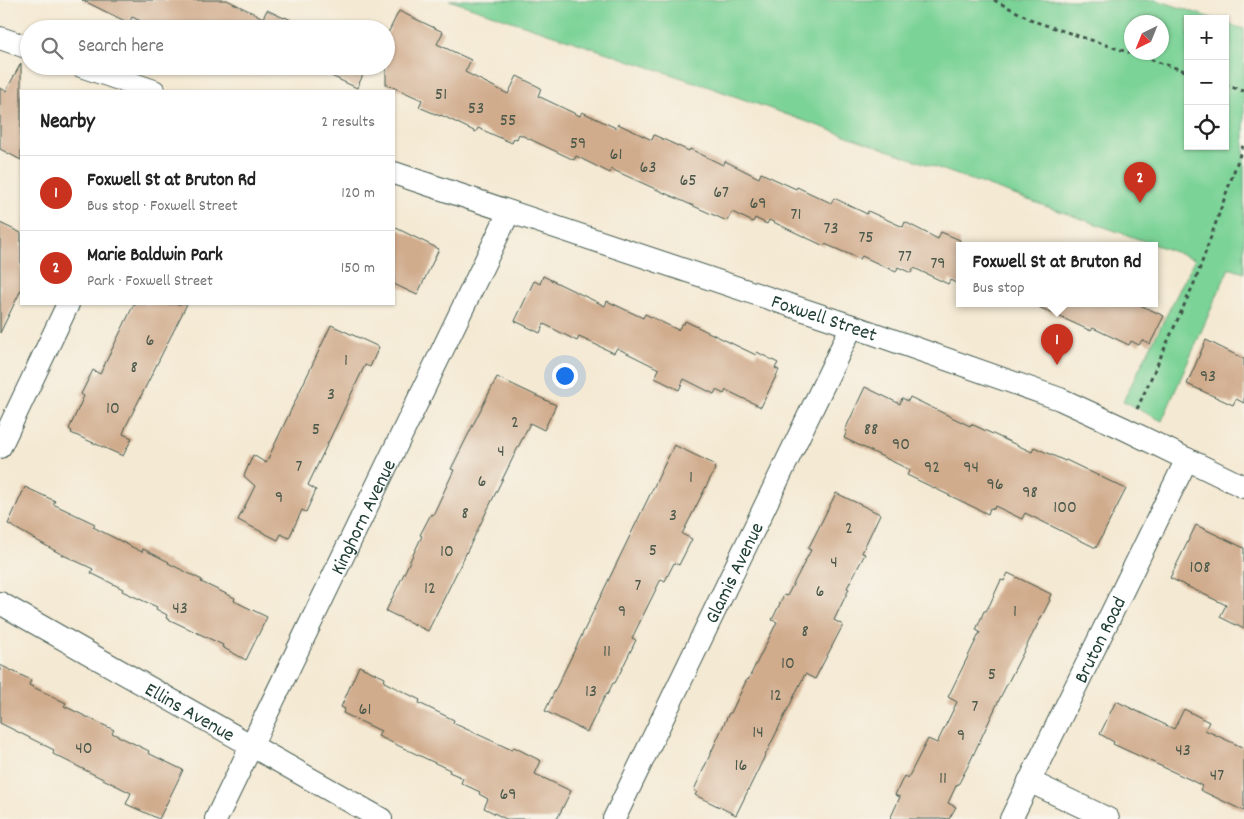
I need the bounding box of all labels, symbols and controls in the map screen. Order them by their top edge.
north arrow [1124,15,1169,60]
map controls [1184,15,1229,150]
button: + [1184,15,1229,60]
search box [20,20,395,75]
icon: search [38,34,66,62]
text: Search here [78,34,164,61]
button: − [1184,60,1229,105]
house number: 51 [435,83,447,108]
house number: 53 [468,97,484,122]
button: locate [1184,105,1229,150]
text: Nearby [40,108,95,138]
house number: 55 [500,109,516,134]
text: 2 results [321,111,375,134]
house number: 59 [570,132,586,157]
house number: 61 [610,143,622,168]
house number: 63 [640,156,656,181]
pin: 2 [1124,162,1156,203]
text: Foxwell St at Bruton Rd [87,168,256,195]
house number: 65 [679,169,697,194]
house number: 67 [713,181,729,206]
text: 1 [54,182,58,205]
text: 120 m [341,182,375,205]
house number: 69 [749,192,767,217]
text: Bus stop · Foxwell Street [87,195,238,218]
house number: 71 [791,203,801,228]
house number: 73 [824,217,838,242]
house number: 75 [858,226,874,251]
popup [956,242,1158,307]
text: Marie Baldwin Park [87,243,223,270]
house number: 77 [898,245,912,270]
text: Foxwell St at Bruton Rd [973,250,1142,277]
house number: 79 [930,252,946,277]
text: 2 [53,257,60,280]
text: 150 m [341,257,375,280]
text: Park · Foxwell Street [87,270,213,293]
text: Bus stop [973,277,1025,300]
street label: Foxwell Street [767,289,880,351]
pin: 1 [1041,324,1073,365]
house number: 6 [146,329,154,354]
house number: 1 [344,349,348,374]
house number: 8 [130,356,138,381]
your location [552,363,578,389]
house number: 93 [1200,365,1216,390]
house number: 3 [327,383,335,408]
house number: 10 [106,397,120,422]
house number: 2 [511,411,519,436]
house number: 5 [312,418,320,443]
house number: 88 [864,418,878,443]
house number: 90 [892,433,910,458]
house number: 4 [497,440,505,465]
house number: 7 [296,455,303,480]
street label: Kinghorn Avenue [325,455,405,580]
house number: 92 [924,456,940,481]
house number: 94 [963,456,979,481]
house number: 1 [689,466,693,491]
house number: 6 [478,470,486,495]
house number: 96 [986,473,1004,498]
house number: 98 [1022,481,1038,506]
house number: 9 [275,486,283,511]
house number: 100 [1053,496,1077,521]
house number: 8 [461,502,469,527]
house number: 3 [669,504,677,529]
house number: 2 [845,517,853,542]
street label: Glamis Avenue [699,518,772,629]
house number: 5 [649,539,657,564]
house number: 10 [440,540,454,565]
house number: 4 [830,551,838,576]
house number: 108 [1190,556,1210,581]
house number: 7 [635,574,642,599]
house number: 12 [424,577,436,602]
house number: 6 [816,580,824,605]
street label: Bruton Road [1069,593,1135,689]
house number: 43 [172,597,188,622]
house number: 9 [618,600,626,625]
house number: 1 [1013,600,1017,625]
house number: 8 [801,620,809,645]
house number: 11 [603,640,611,665]
house number: 10 [781,652,795,677]
house number: 5 [988,663,996,688]
street label: Ellins Avenue [139,677,239,750]
house number: 13 [585,680,597,705]
house number: 12 [770,684,782,709]
house number: 7 [972,695,979,720]
house number: 61 [359,698,371,723]
house number: 14 [752,721,764,746]
house number: 9 [957,724,965,749]
house number: 40 [75,737,93,762]
house number: 43 [1175,739,1191,764]
house number: 16 [735,754,747,779]
house number: 47 [1210,764,1224,789]
house number: 11 [939,767,947,792]
house number: 69 [499,783,517,808]

